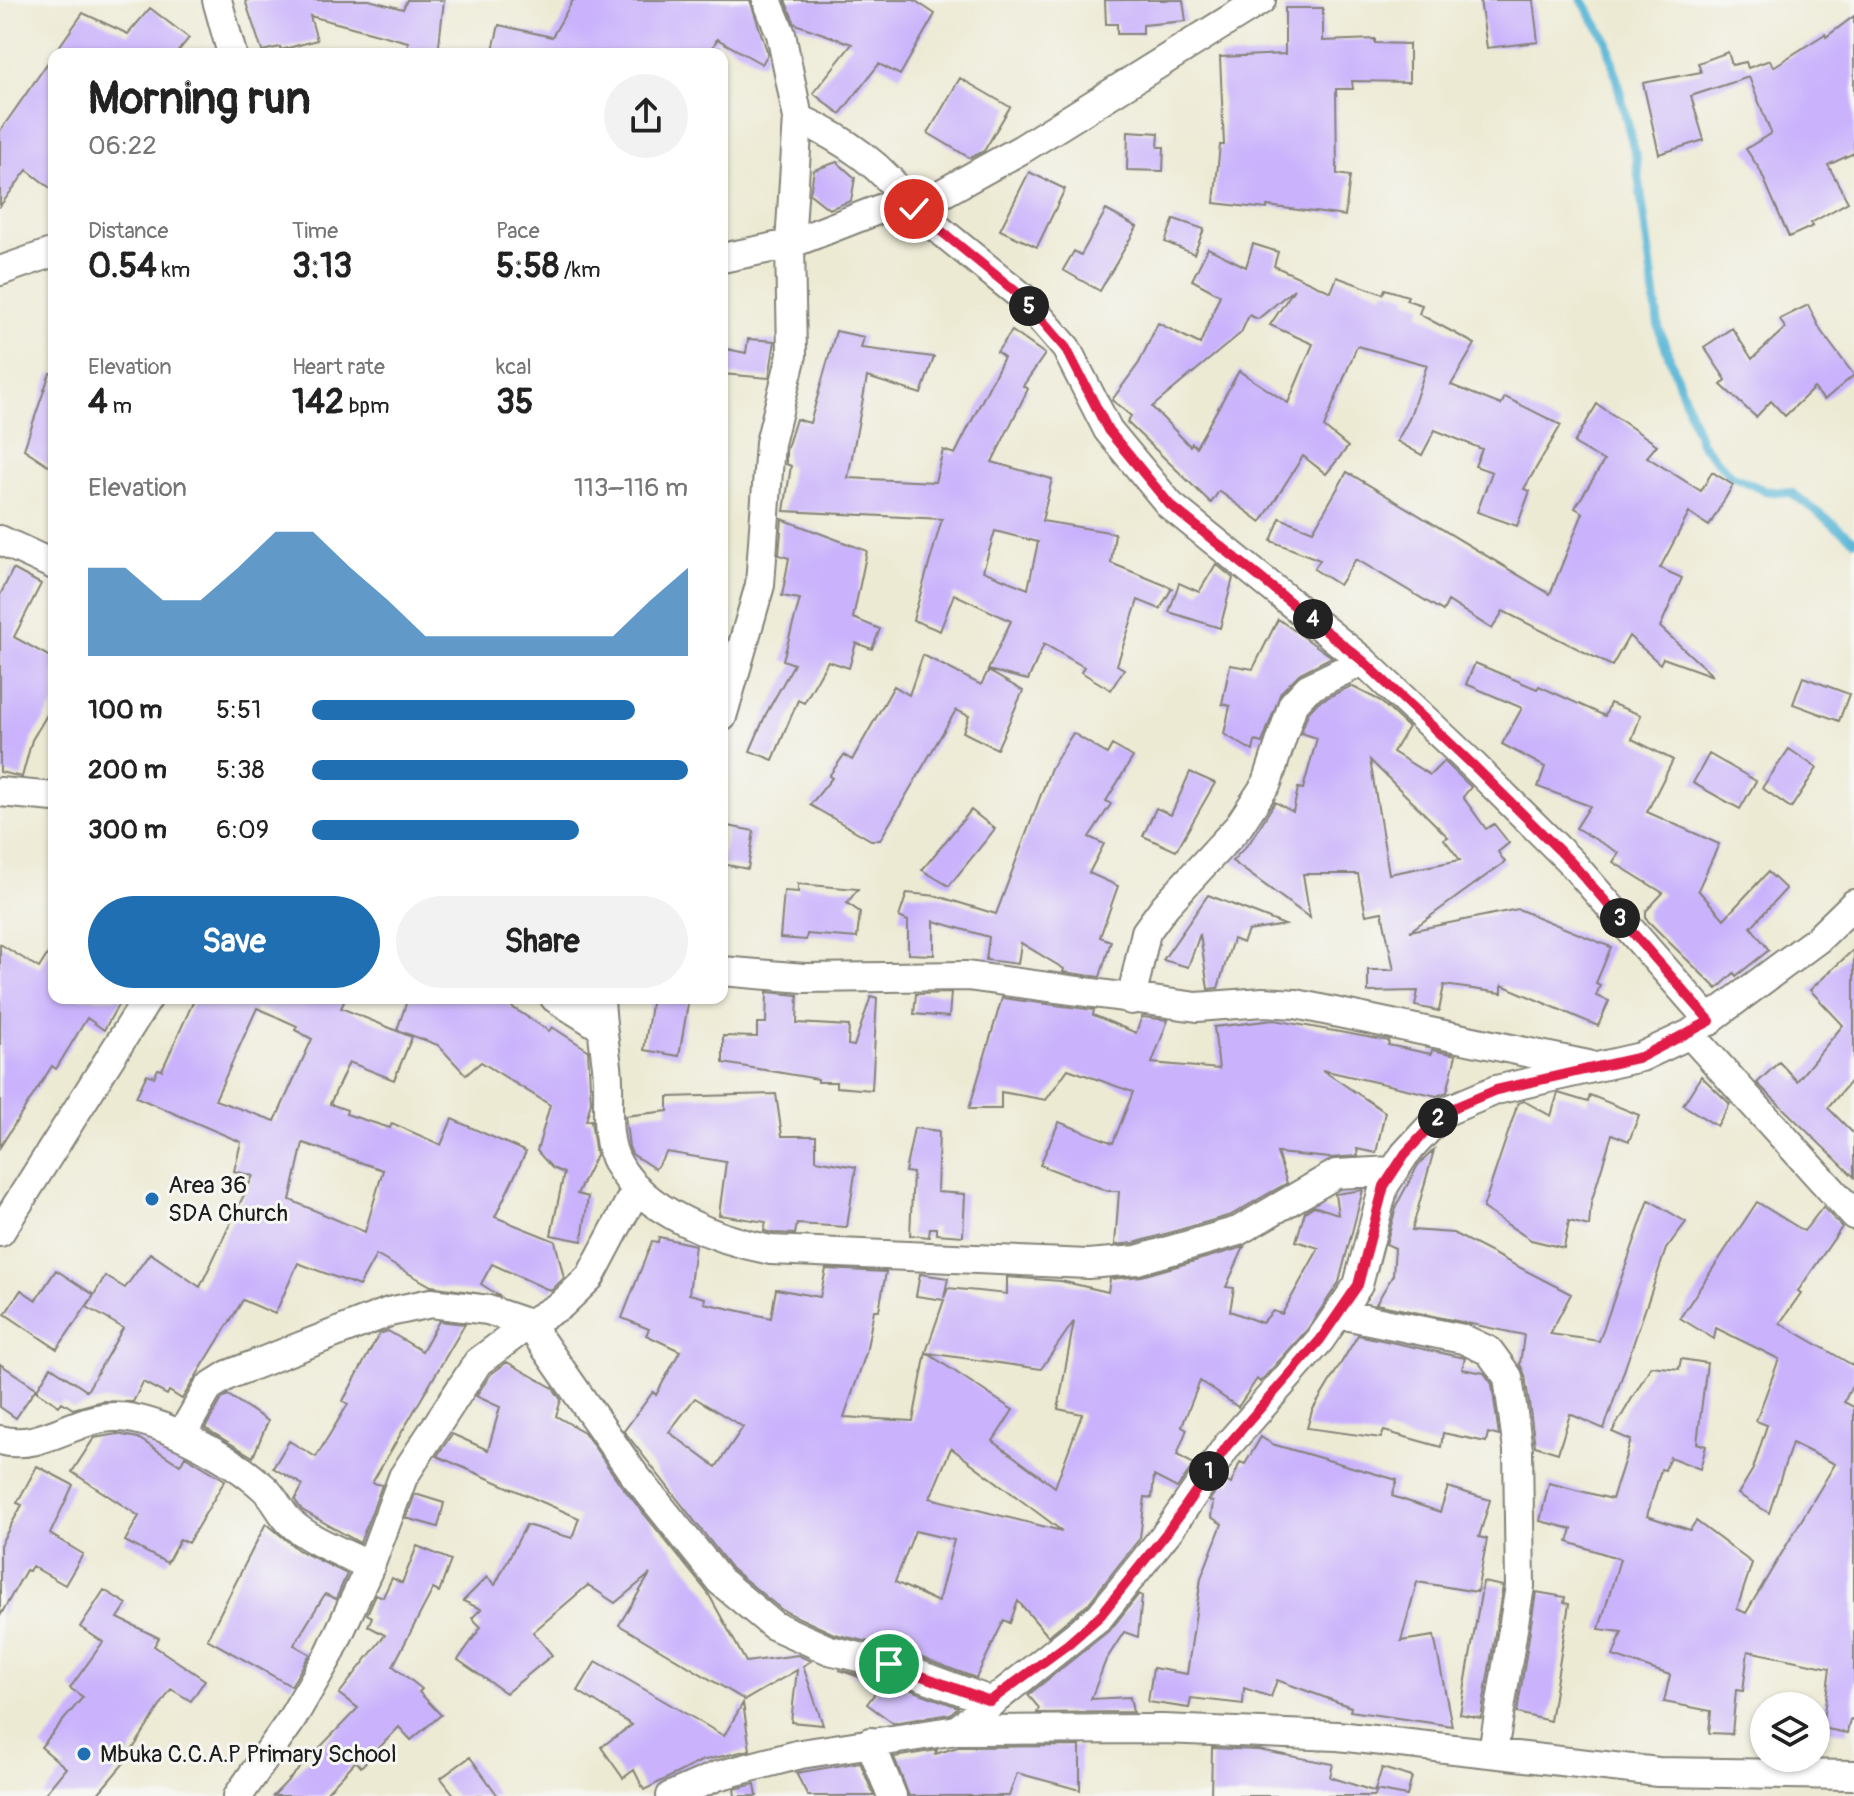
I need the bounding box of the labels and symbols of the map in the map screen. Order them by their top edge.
pin [880,175,948,243]
pin: 5 [1009,286,1049,326]
pin: 4 [1293,599,1333,639]
pin: 3 [1600,898,1640,938]
pin: 2 [1418,1098,1458,1138]
place label: Area 36 SDA Church [168,1171,288,1228]
marker: Area 36 SDA Church [143,1190,161,1208]
pin: 1 [1189,1451,1229,1491]
pin [855,1630,923,1698]
place label: Mbuka C.C.A.P Primary School [100,1740,397,1769]
marker: Mbuka C.C.A.P Primary School [75,1745,93,1763]

